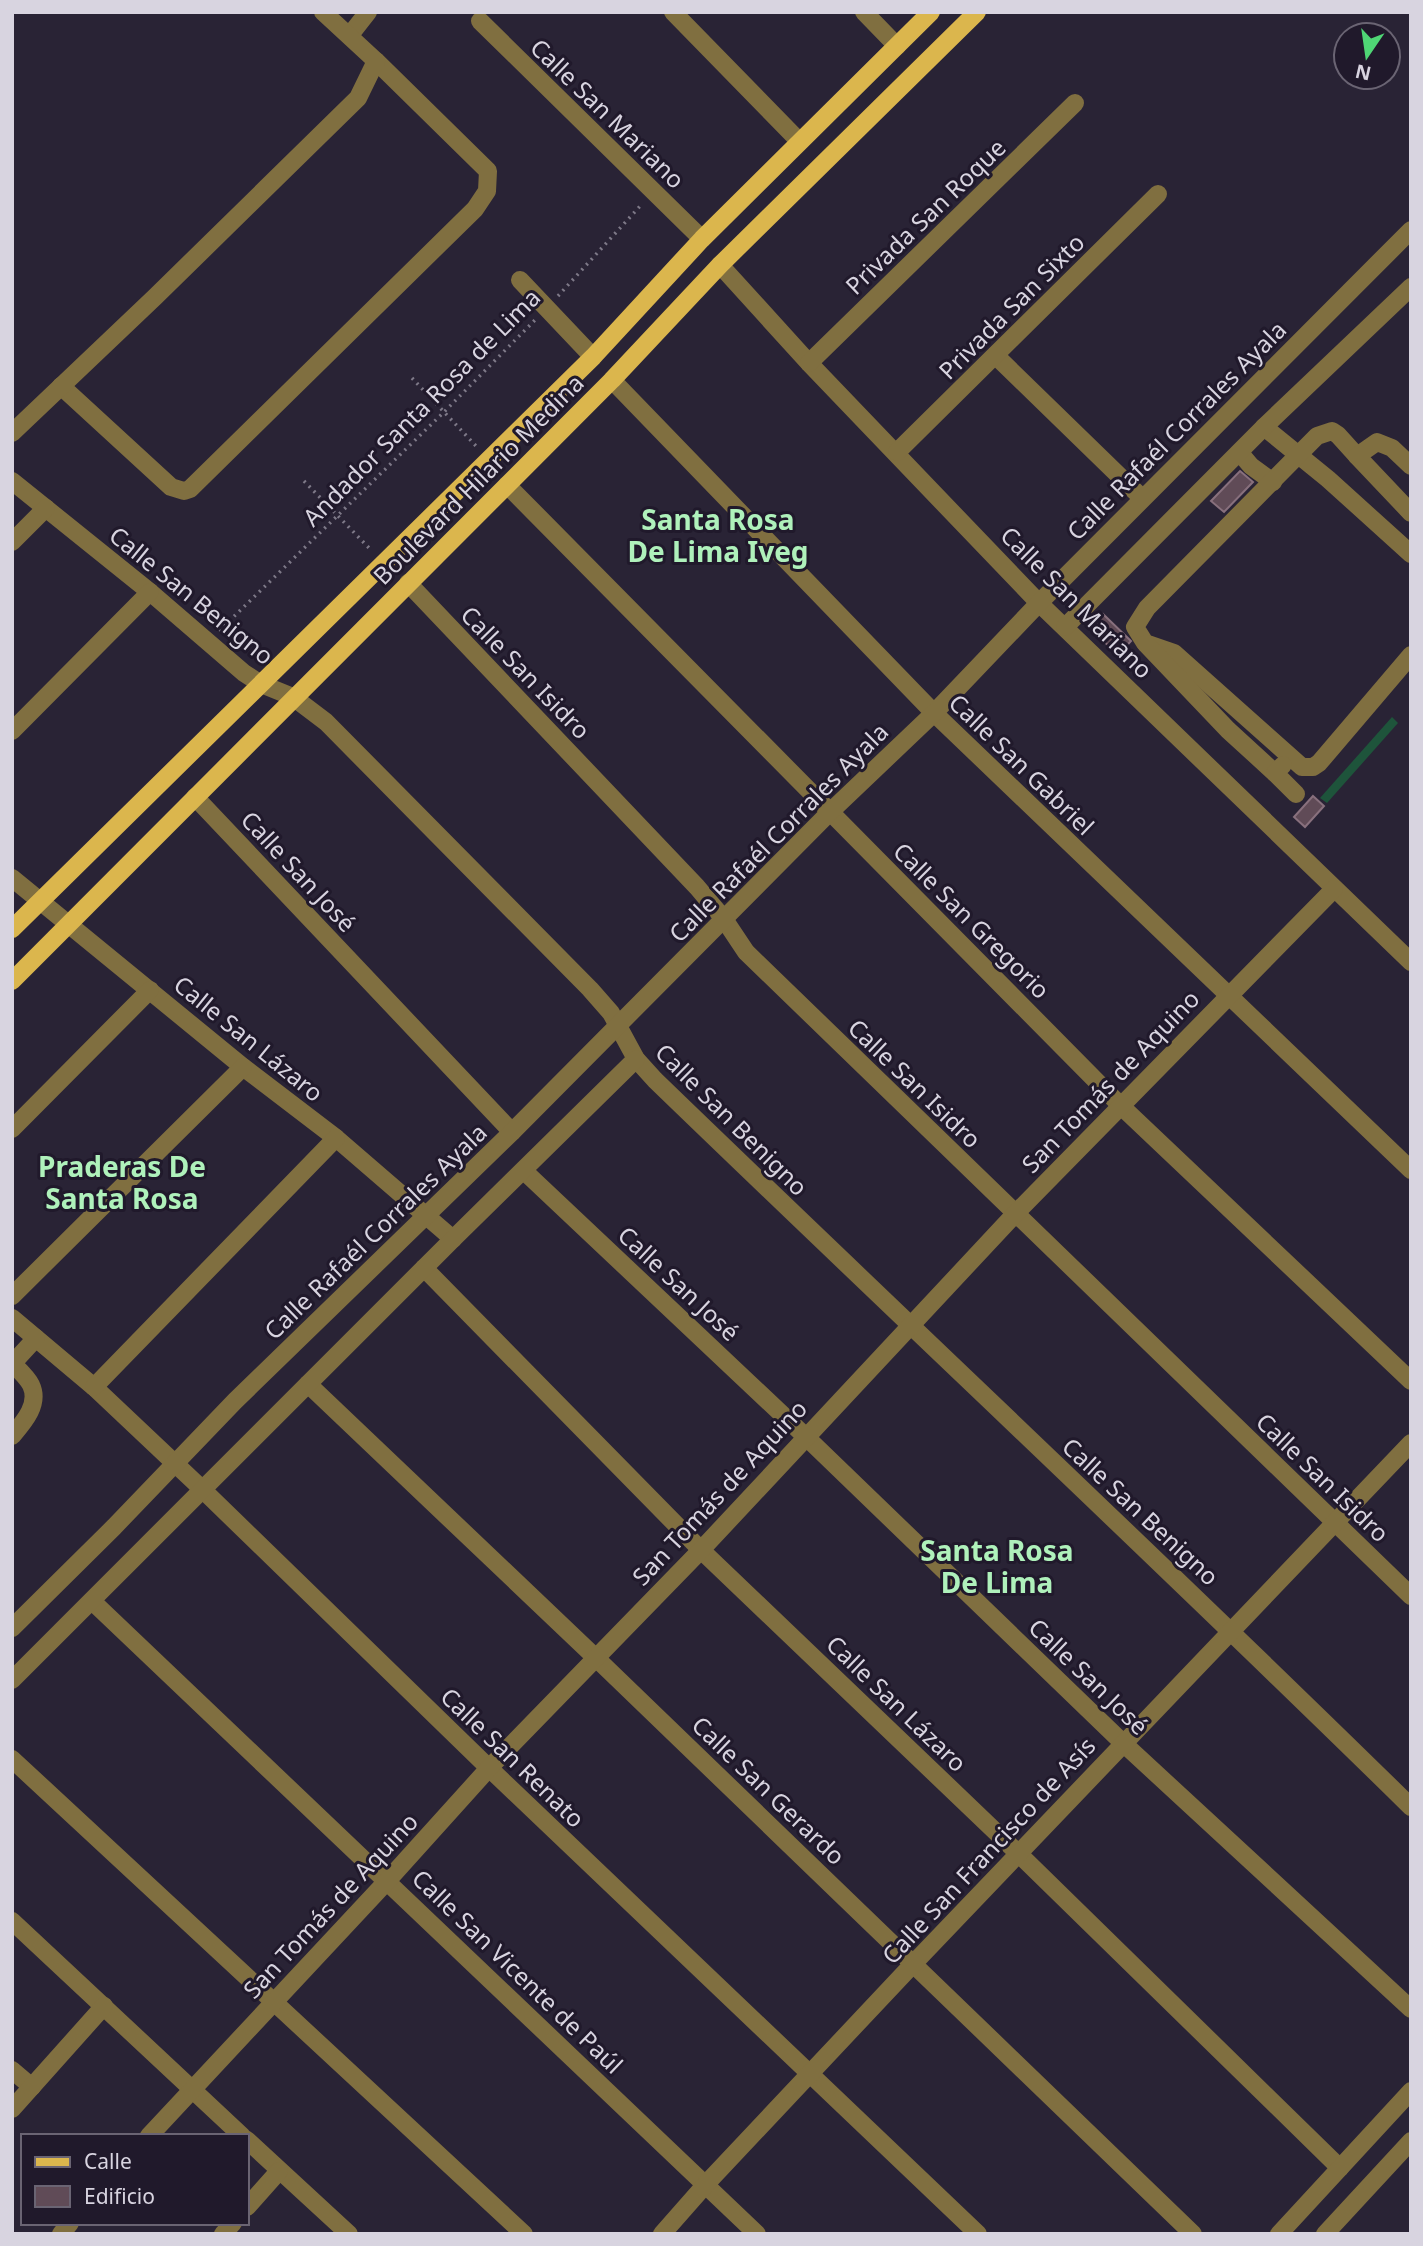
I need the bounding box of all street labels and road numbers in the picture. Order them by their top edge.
street label: Calle San Mariano [524,31,692,195]
street label: Privada San Roque [838,131,1012,301]
street label: Privada San Sixto [931,226,1091,386]
street label: Andador Santa Rosa de Lima [295,281,547,533]
street label: Calle Rafaél Corrales Ayala [1059,313,1293,547]
street label: Boulevard Hilario Medina [365,366,591,592]
street label: Calle San Benigno [103,518,281,672]
street label: Calle San Mariano [994,519,1160,685]
street label: Calle San Isidro [454,598,598,746]
street label: Calle San Gabriel [942,686,1102,842]
street label: Calle Rafaél Corrales Ayala [661,715,895,949]
street label: Calle San José [234,803,364,939]
street label: Calle San Gregorio [886,834,1058,1006]
street label: Calle San Lázaro [167,968,331,1108]
street label: San Tomás de Aquino [1014,982,1206,1180]
street label: Calle San Isidro [841,1011,989,1155]
street label: Calle San Benigno [649,1036,815,1202]
street label: Calle Rafaél Corrales Ayala [257,1116,493,1346]
street label: Calle San José [611,1218,747,1348]
street label: San Tomás de Aquino [624,1392,814,1592]
street label: Calle San Isidro [1249,1405,1397,1549]
street label: Calle San Benigno [1056,1430,1226,1592]
street label: Calle San José [1022,1610,1156,1742]
street label: Calle San Lázaro [820,1627,974,1779]
street label: Calle San Renato [434,1680,592,1834]
street label: Calle San Gerardo [685,1708,853,1872]
street label: Calle San Francisco de Asís [874,1729,1102,1971]
street label: San Tomás de Aquino [235,1805,425,2005]
street label: Calle San Vicente de Paúl [405,1862,631,2080]

